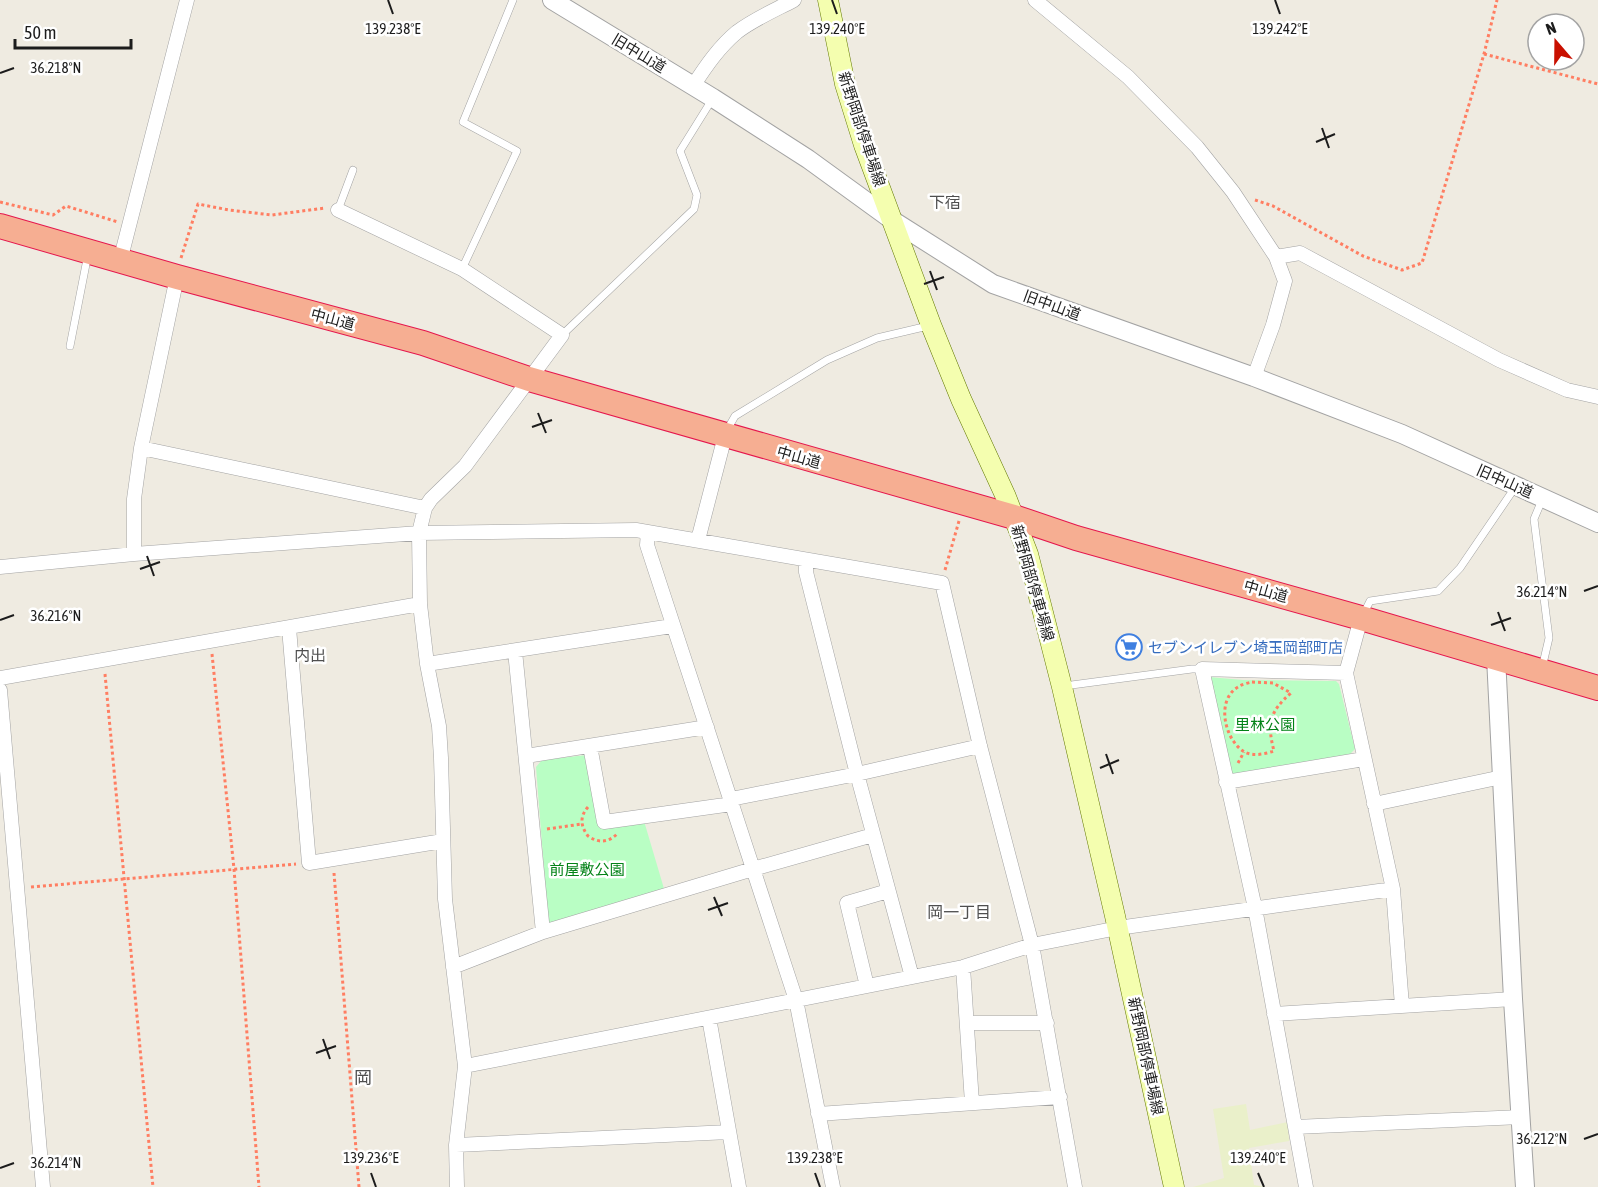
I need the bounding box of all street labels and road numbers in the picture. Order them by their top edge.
street label: 旧中山道 [609,30,669,76]
street label: 新野岡部停車場線 [835,69,889,189]
street label: 旧中山道 [1021,287,1083,323]
street label: 中山道 [309,305,357,333]
street label: 中山道 [775,443,823,471]
street label: 旧中山道 [1474,461,1536,501]
street label: 新野岡部停車場線 [1008,523,1058,643]
street label: 中山道 [1242,577,1290,605]
street label: 新野岡部停車場線 [1125,996,1167,1116]

